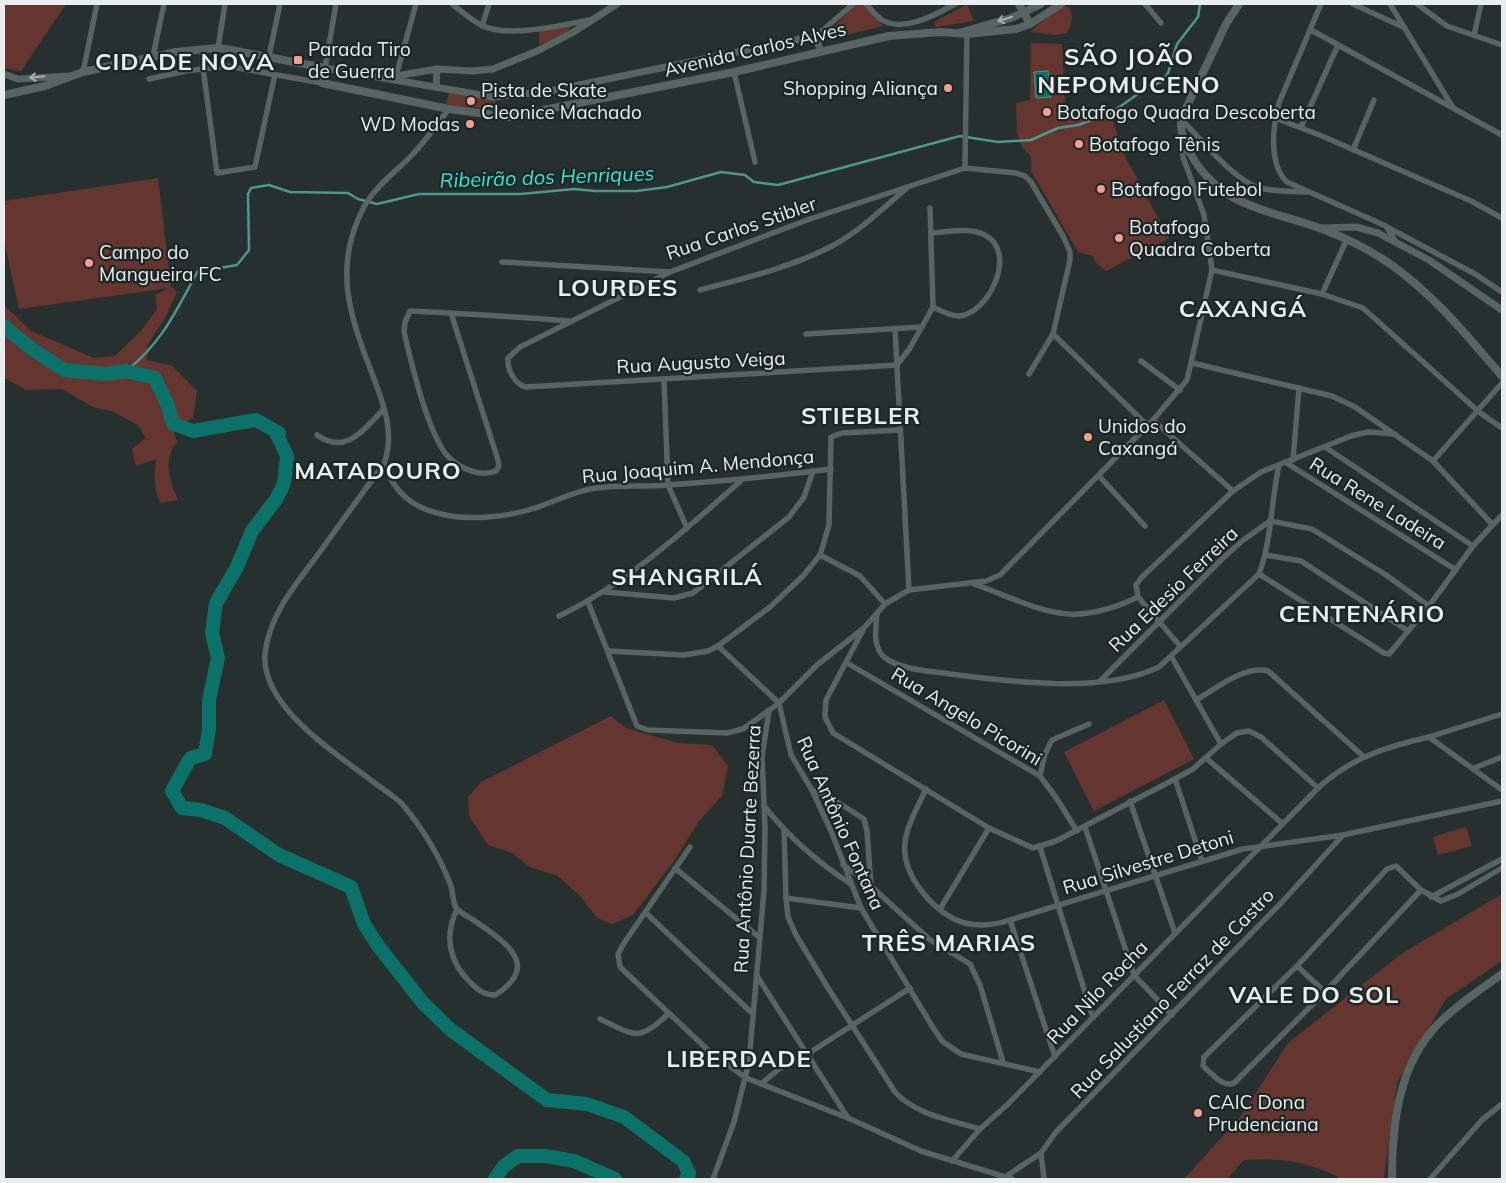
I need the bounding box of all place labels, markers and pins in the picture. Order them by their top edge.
place label: Parada Tiro de Guerra [308,37,411,83]
marker: Parada Tiro de Guerra [292,54,304,66]
place label: Shopping Aliança [783,76,938,100]
place label: Pista de Skate Cleonice Machado [481,78,642,124]
marker: Shopping Aliança [942,82,954,94]
marker: Pista de Skate Cleonice Machado [465,95,477,107]
place label: Botafogo Quadra Descoberta [1057,100,1316,124]
marker: Botafogo Quadra Descoberta [1041,106,1053,118]
place label: WD Modas [360,112,460,136]
marker: WD Modas [464,118,476,130]
place label: Botafogo Tênis [1089,132,1220,156]
marker: Botafogo Tênis [1073,138,1085,150]
place label: Botafogo Futebol [1111,177,1262,201]
marker: Botafogo Futebol [1095,183,1107,195]
place label: Botafogo Quadra Coberta [1129,215,1271,261]
marker: Botafogo Quadra Coberta [1113,232,1125,244]
place label: Campo do Mangueira FC [99,240,222,286]
marker: Campo do Mangueira FC [83,257,95,269]
place label: Unidos do Caxangá [1098,414,1186,460]
marker: Unidos do Caxangá [1082,431,1094,443]
place label: CAIC Dona Prudenciana [1208,1090,1319,1136]
marker: CAIC Dona Prudenciana [1192,1107,1204,1119]

